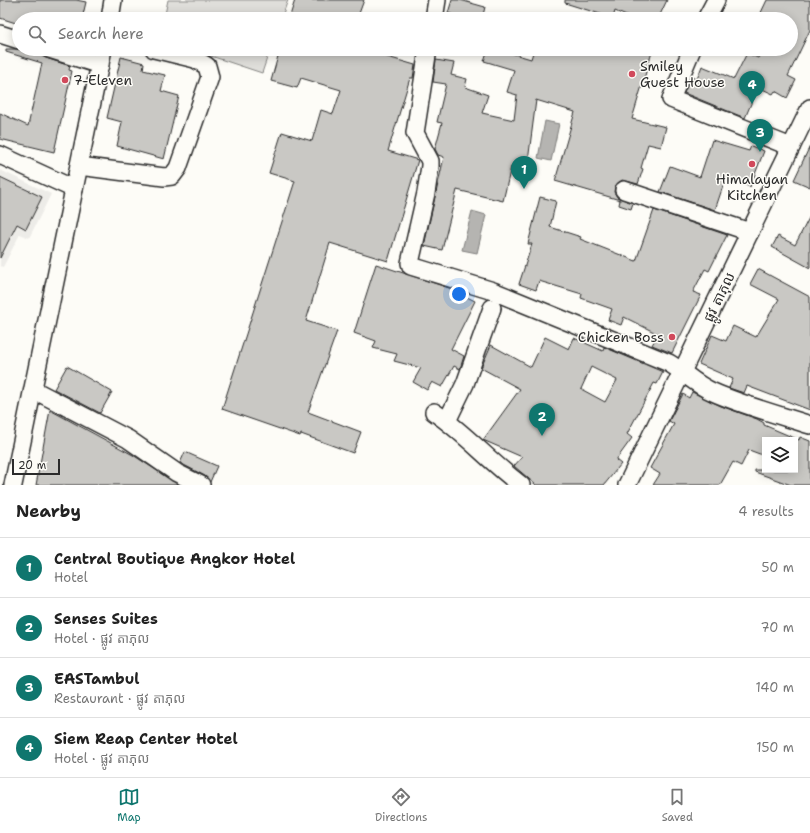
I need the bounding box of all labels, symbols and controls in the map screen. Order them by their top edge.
search box [12,12,798,56]
icon: search [26,23,48,45]
text: Search here [58,24,144,44]
place label: Smiley Guest House [640,57,725,91]
marker: Smiley Guest House [627,69,637,79]
place label: 7-Eleven [73,71,132,89]
pin: 4 [739,71,765,104]
marker: 7-Eleven [60,75,70,85]
pin: 3 [747,119,773,152]
pin: 1 [511,156,537,189]
marker: Himalayan Kitchen [747,159,757,169]
place label: Himalayan Kitchen [716,170,789,204]
street label: ផ្លូវ តាភុល [699,269,742,326]
your location [449,284,469,304]
place label: Chicken Boss [578,328,664,346]
marker: Chicken Boss [667,332,677,342]
pin: 2 [529,403,555,436]
map controls [762,437,798,473]
button: layers [762,437,798,473]
scale bar [12,457,60,476]
text: 20 m [18,458,46,473]
text: Nearby [16,500,81,522]
text: 4 results [738,503,794,520]
text: Central Boutique Angkor Hotel [54,549,295,569]
text: 1 [26,559,32,576]
text: 50 m [761,559,794,576]
text: Hotel [54,569,88,586]
text: Senses Suites [54,609,158,629]
text: 2 [24,619,34,636]
text: 70 m [760,619,794,636]
text: Hotel · ផ្លូវ តាភុល [54,630,149,647]
text: EASTambul [54,669,139,689]
text: 3 [24,679,34,696]
text: 140 m [755,679,794,696]
text: Restaurant · ផ្លូវ តាភុល [54,690,185,707]
text: Siem Reap Center Hotel [54,729,238,749]
text: 4 [24,739,34,756]
text: 150 m [756,739,794,756]
text: Hotel · ផ្លូវ តាភុល [54,750,149,767]
tab: Map [117,786,141,825]
tab: Directions [375,786,427,825]
tab: Saved [662,786,693,825]

